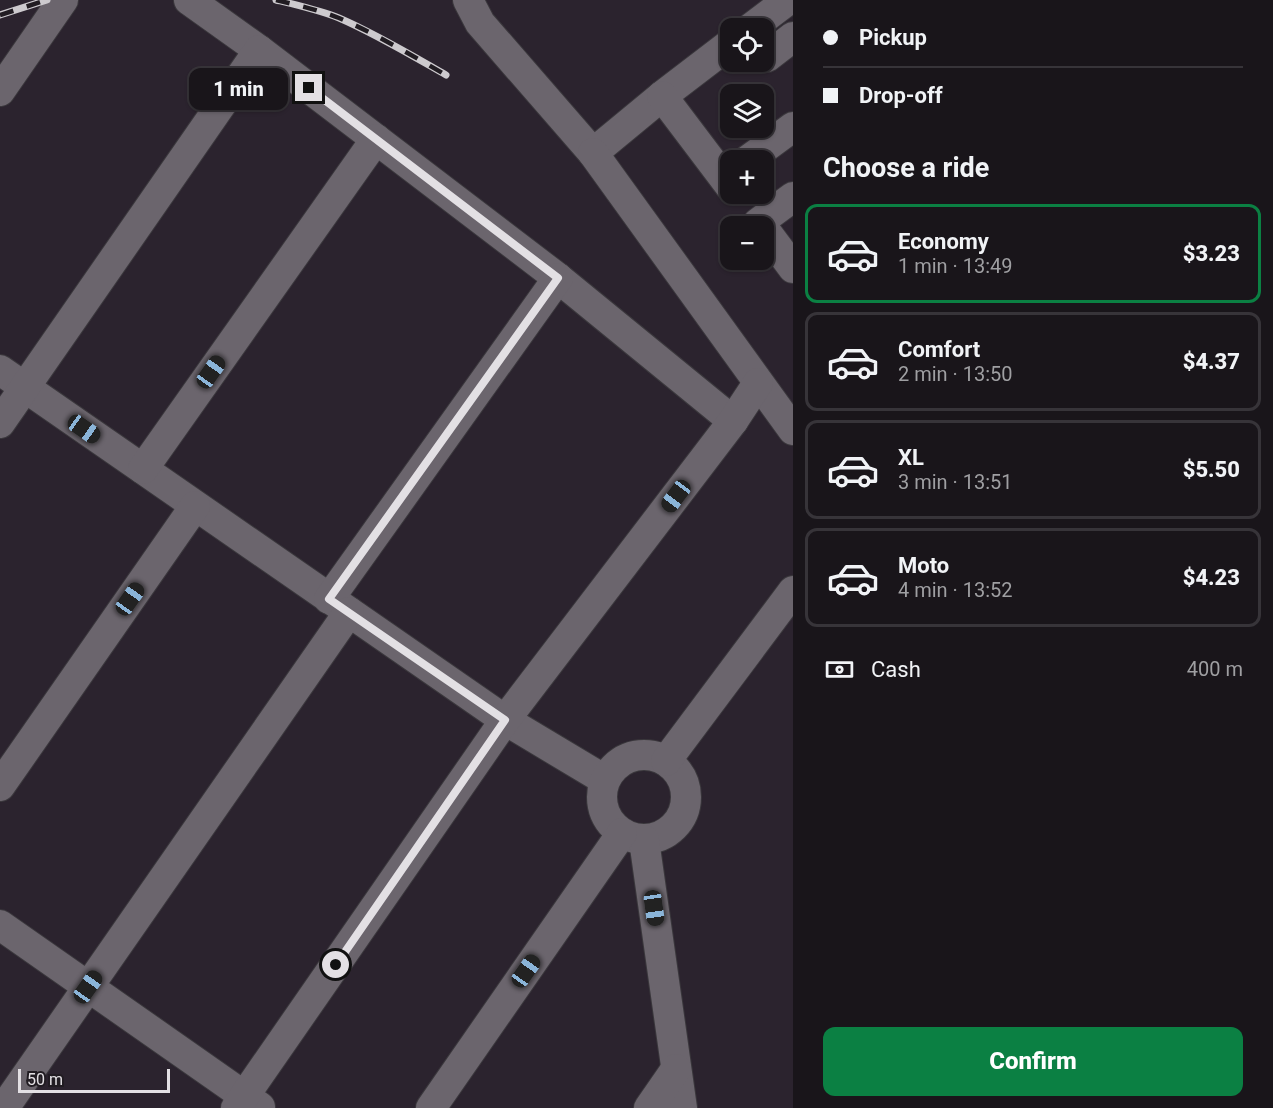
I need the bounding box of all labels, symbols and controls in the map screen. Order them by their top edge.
map controls [720,18,774,270]
button: locate [720,18,774,72]
text: Pickup [859,25,927,50]
callout: 1 min [189,67,288,109]
route end [295,74,322,101]
text: 1 min [213,77,264,101]
text: Drop-off [859,83,943,108]
button: layers [720,84,774,138]
button: + [720,150,774,204]
text: Choose a ride [823,152,989,184]
button: − [720,216,774,270]
icon: car [826,227,880,281]
text: Economy [898,229,989,254]
text: $3.23 [1183,241,1240,266]
text: 1 min · 13:49 [898,254,1013,278]
icon: car [826,335,880,389]
text: Comfort [898,337,980,362]
text: $4.37 [1183,349,1240,374]
car [193,352,229,392]
text: 2 min · 13:50 [898,362,1013,386]
car [64,411,104,447]
icon: car [826,443,880,497]
text: XL [898,445,924,470]
text: $5.50 [1183,457,1240,482]
text: 3 min · 13:51 [898,470,1013,494]
car [658,476,694,516]
icon: car [826,551,880,605]
text: Moto [898,553,949,578]
text: $4.23 [1183,565,1240,590]
text: 4 min · 13:52 [898,578,1013,602]
car [112,579,148,619]
icon: cash [823,653,856,686]
text: Cash [871,657,921,682]
text: 400 m [1187,657,1243,681]
car [643,889,665,927]
route start [322,951,349,978]
car [508,951,544,991]
car [70,967,106,1007]
button: Confirm [823,1027,1243,1096]
scale bar [18,1066,170,1094]
text: 50 m [27,1070,63,1089]

